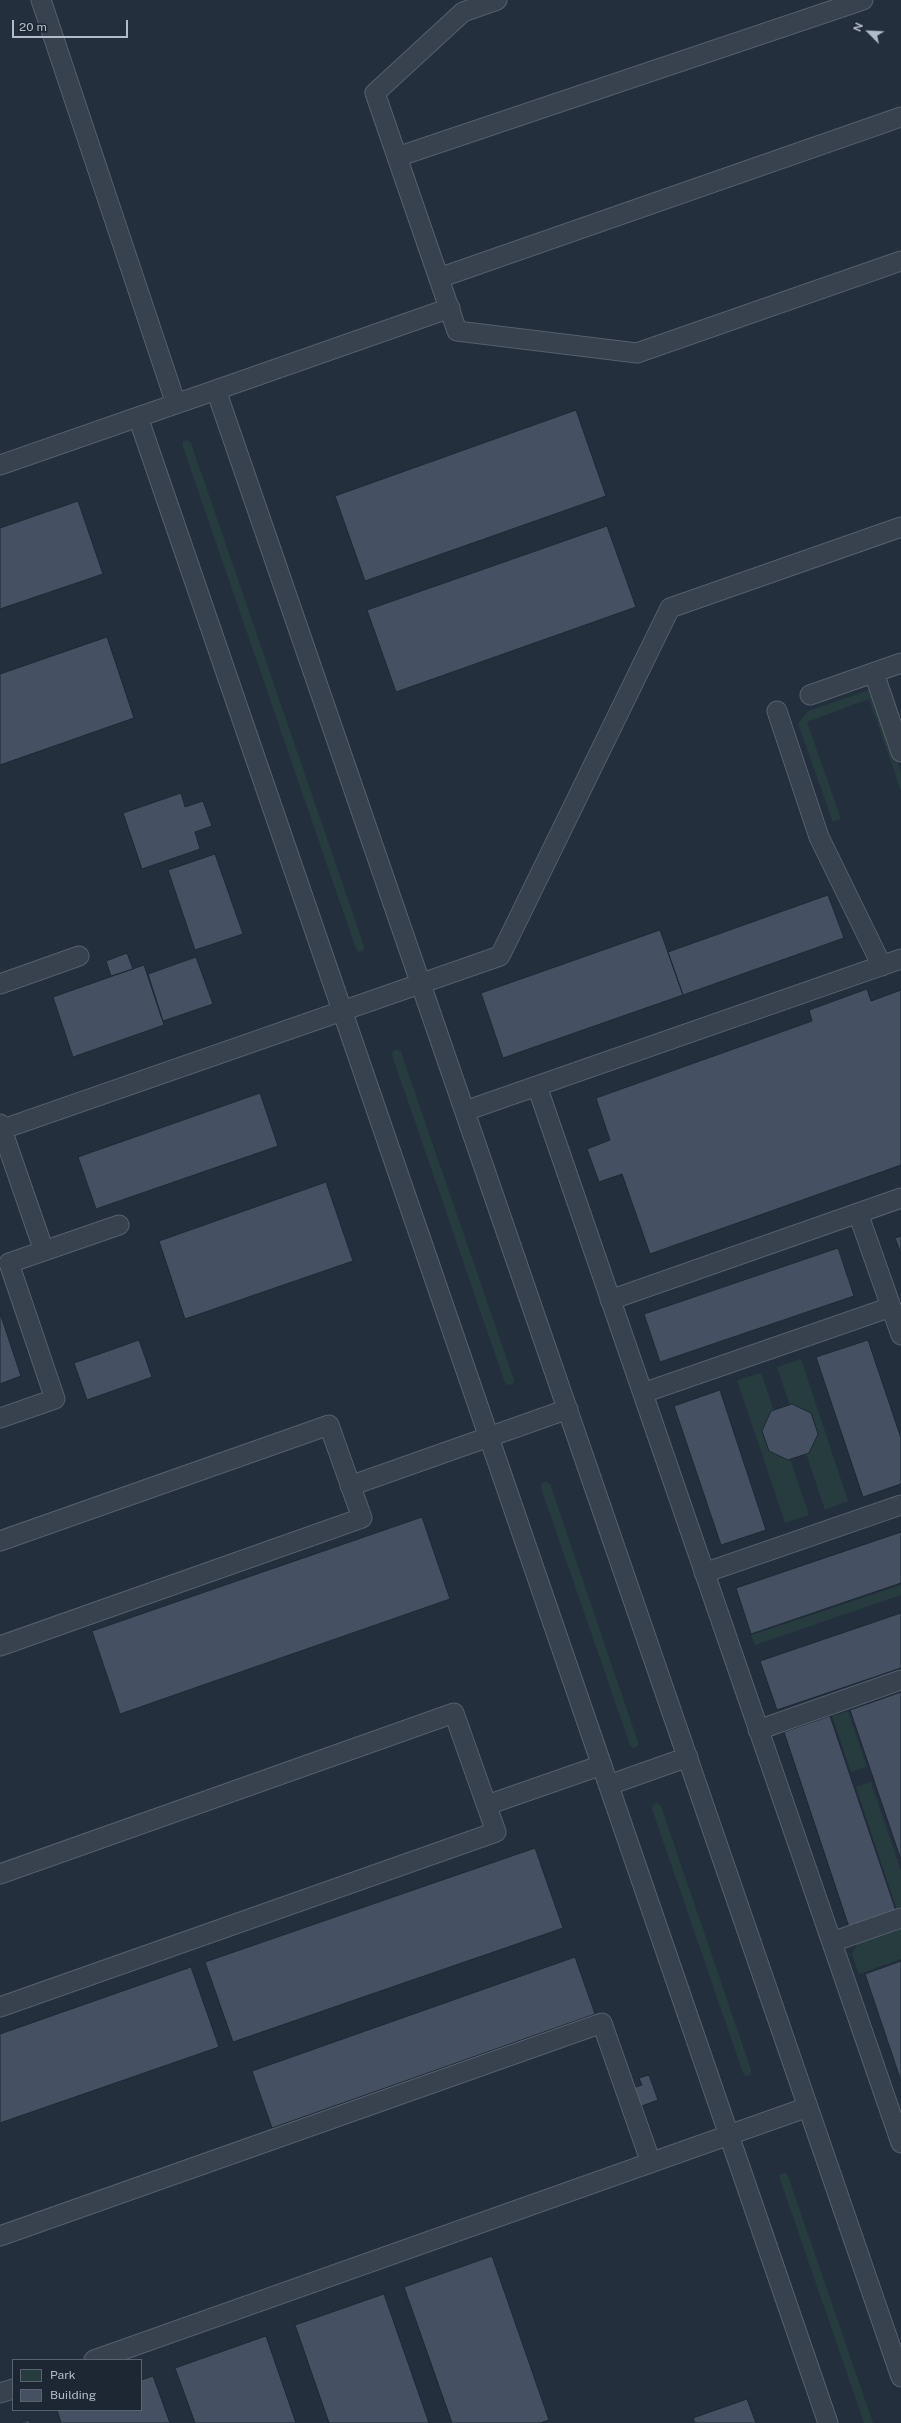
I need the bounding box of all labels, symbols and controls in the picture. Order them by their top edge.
scale bar [14,12,130,38]
north arrow [849,12,889,52]
text: 20 m [19,20,47,34]
text: N [851,21,865,33]
legend [12,2359,142,2411]
text: Park [50,2368,76,2382]
text: Building [50,2388,96,2402]

